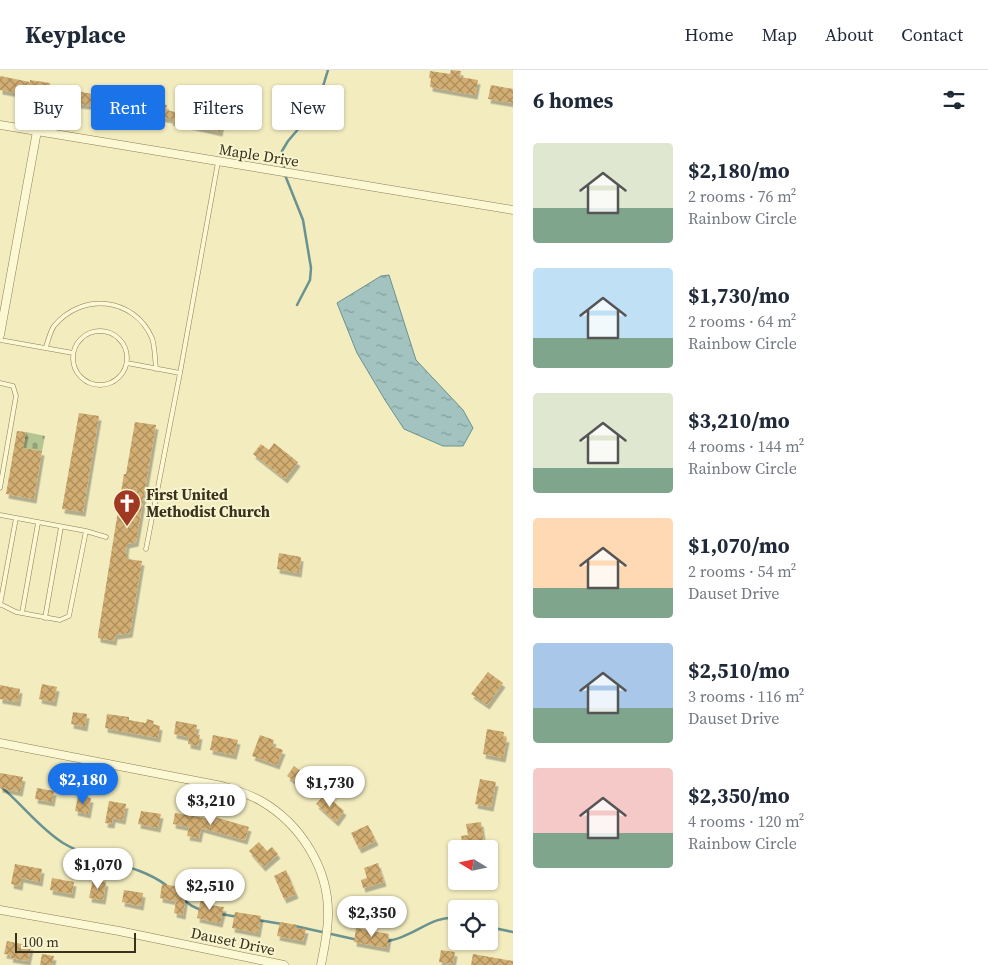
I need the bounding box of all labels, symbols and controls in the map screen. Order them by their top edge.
text: Keyplace [25,18,126,51]
text: Home [685,22,734,47]
text: Map [762,22,797,47]
text: About [825,22,873,47]
text: Contact [901,22,963,47]
chip: Buy [15,85,81,130]
chip: Rent [91,85,165,130]
chip: Filters [175,85,262,130]
chip: New [272,85,344,130]
text: 6 homes [533,86,613,115]
icon: filters [940,86,968,114]
street label: Maple Drive [217,138,301,172]
text: $2,180/mo [688,156,790,185]
icon: home [573,163,633,223]
text: 2 rooms · 76 m² [688,185,796,207]
text: Rainbow Circle [688,207,797,229]
text: $1,730/mo [688,281,790,310]
icon: home [573,288,633,348]
text: 2 rooms · 64 m² [688,310,796,332]
text: Rainbow Circle [688,332,797,354]
text: $3,210/mo [688,406,790,435]
icon: home [573,413,633,473]
text: 4 rooms · 144 m² [688,435,804,457]
text: Rainbow Circle [688,457,797,479]
place label: First United Methodist Church [146,484,270,522]
church icon: First United Methodist Church [112,488,142,527]
text: $1,070/mo [688,531,790,560]
icon: home [573,538,633,598]
text: 2 rooms · 54 m² [688,560,796,582]
text: Dauset Drive [688,582,779,604]
text: $2,510/mo [688,656,790,685]
icon: home [573,663,633,723]
text: 3 rooms · 116 m² [688,685,804,707]
text: Dauset Drive [688,707,779,729]
pin: $2,180 [42,762,124,805]
pin: $1,730 [289,766,371,808]
text: $2,180 [59,768,107,790]
text: $1,730 [306,771,354,793]
text: $2,350/mo [688,781,790,810]
pin: $3,210 [170,784,252,826]
icon: home [573,788,633,848]
text: $3,210 [187,789,235,811]
text: 4 rooms · 120 m² [688,810,804,832]
text: Rainbow Circle [688,832,797,854]
north arrow [448,840,498,890]
map controls [448,840,498,950]
pin: $1,070 [57,848,139,890]
text: $1,070 [74,853,122,875]
pin: $2,510 [169,868,251,911]
text: $2,510 [186,874,234,896]
pin: $2,350 [331,896,413,938]
button: locate [448,900,498,950]
text: $2,350 [348,901,396,923]
street label: Dauset Drive [189,922,277,960]
scale bar [15,930,136,953]
text: 100 m [22,932,59,952]

